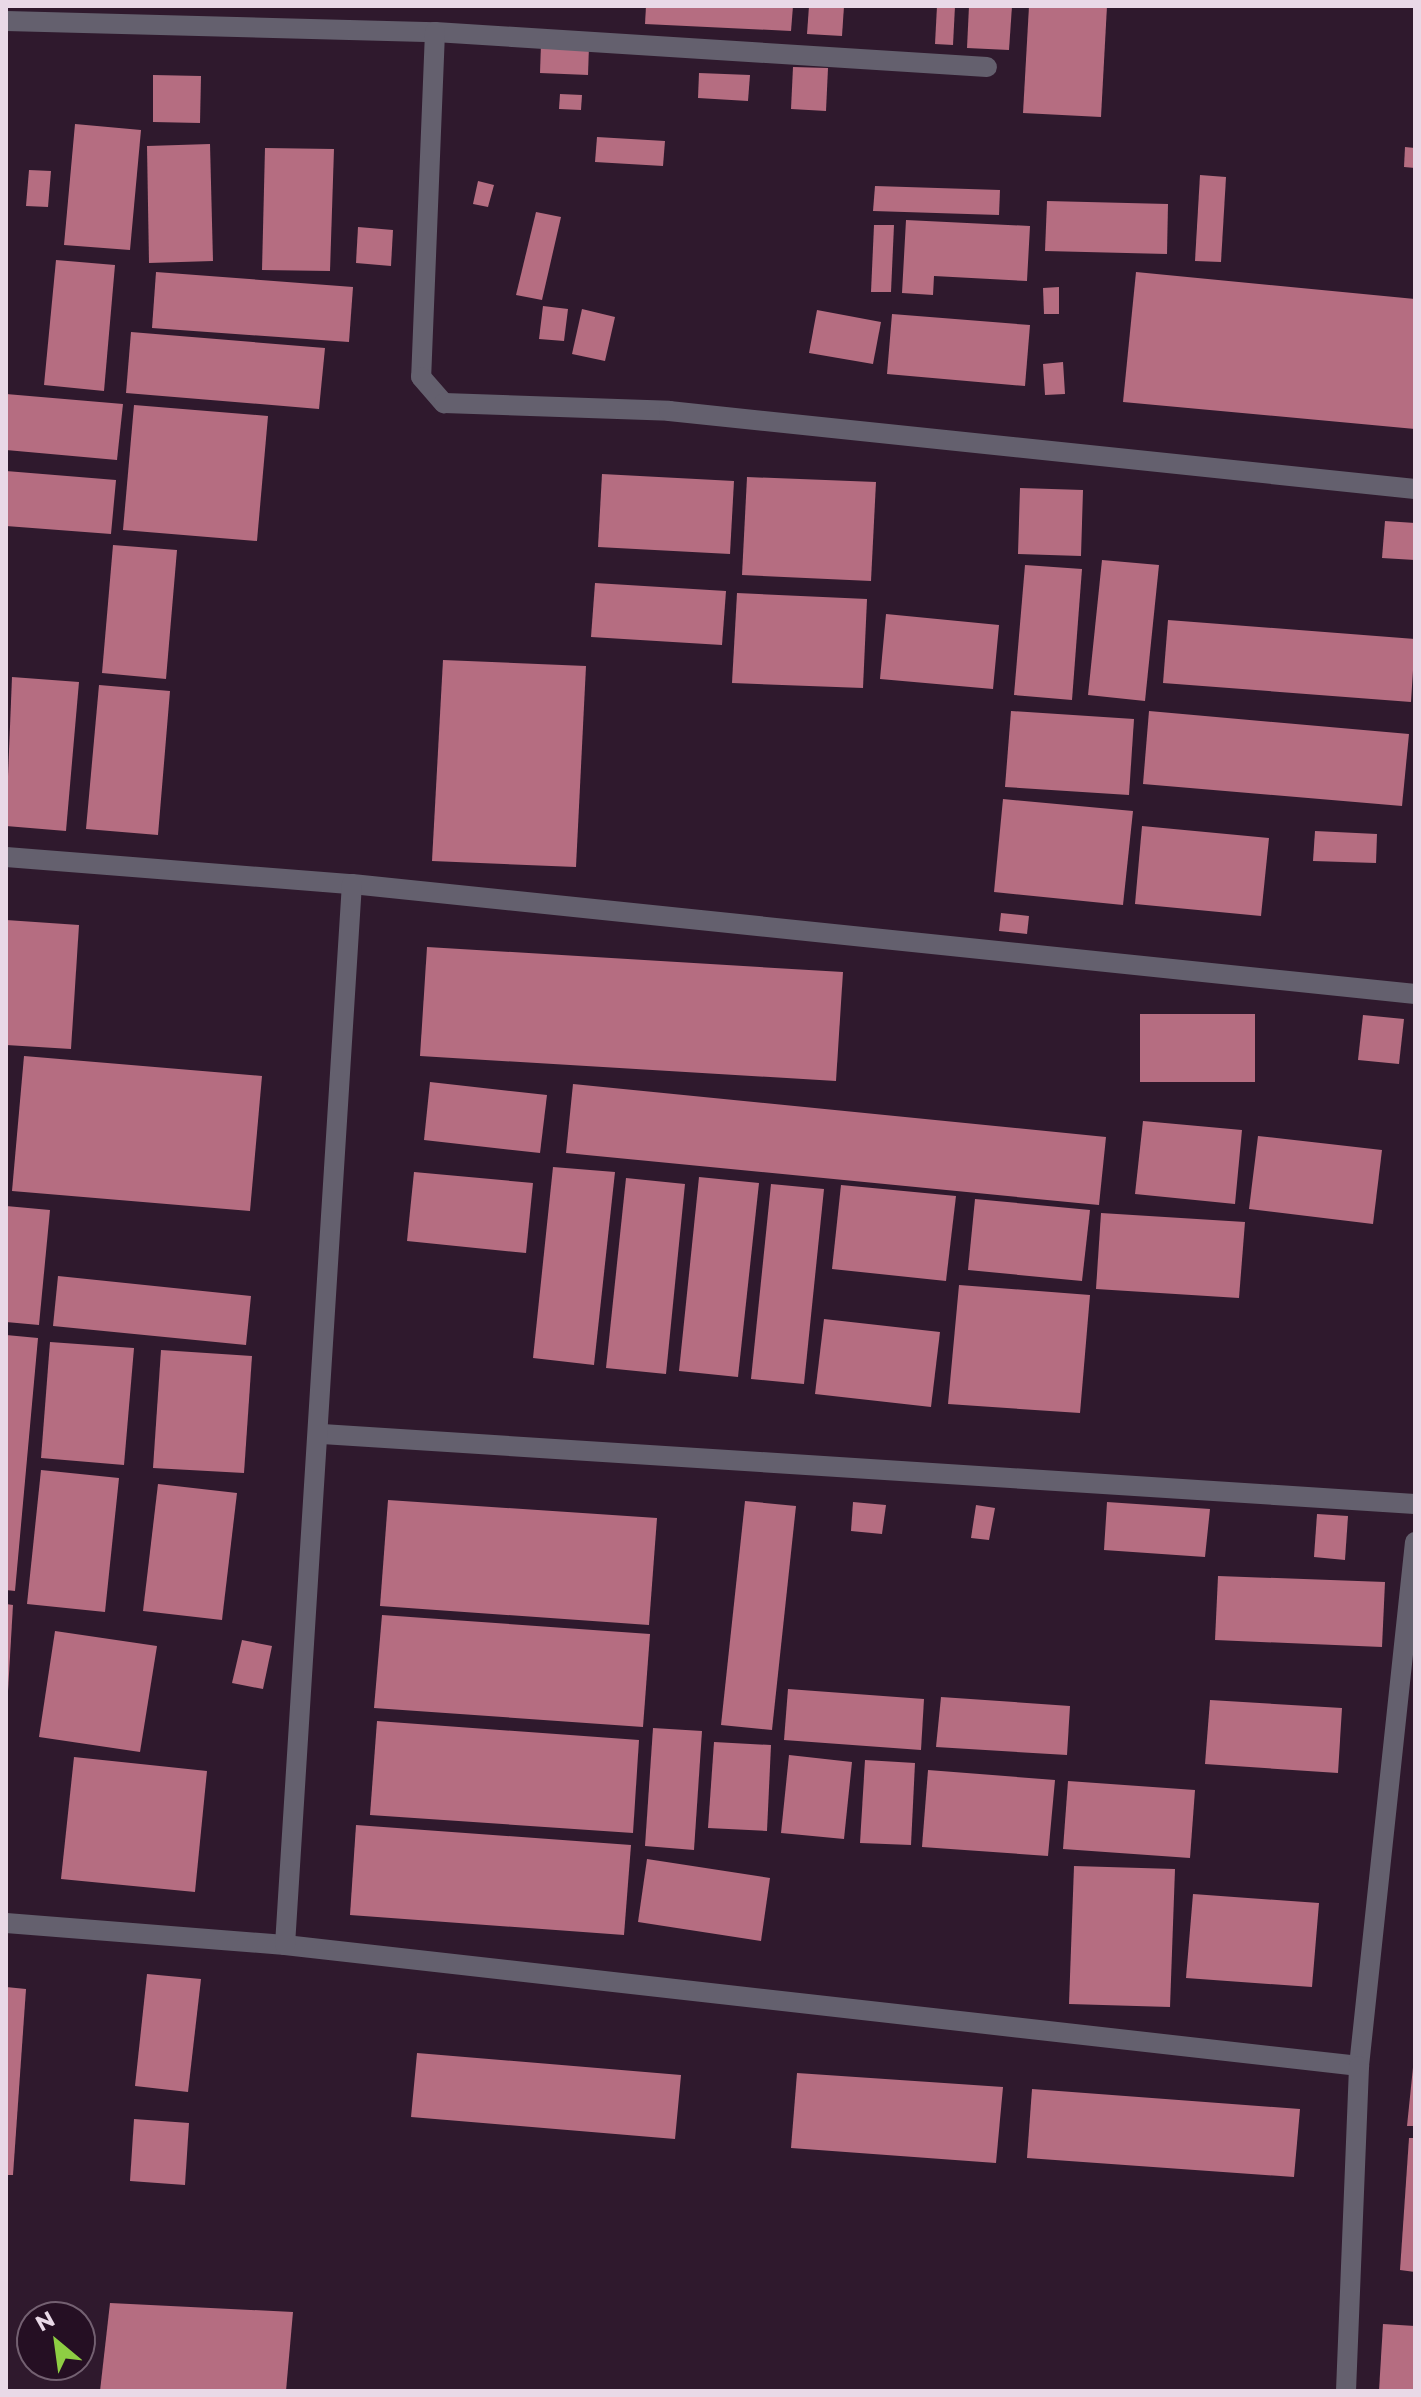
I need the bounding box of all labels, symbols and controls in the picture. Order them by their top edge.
north arrow [16,2301,96,2381]
text: N [31,2305,59,2337]

